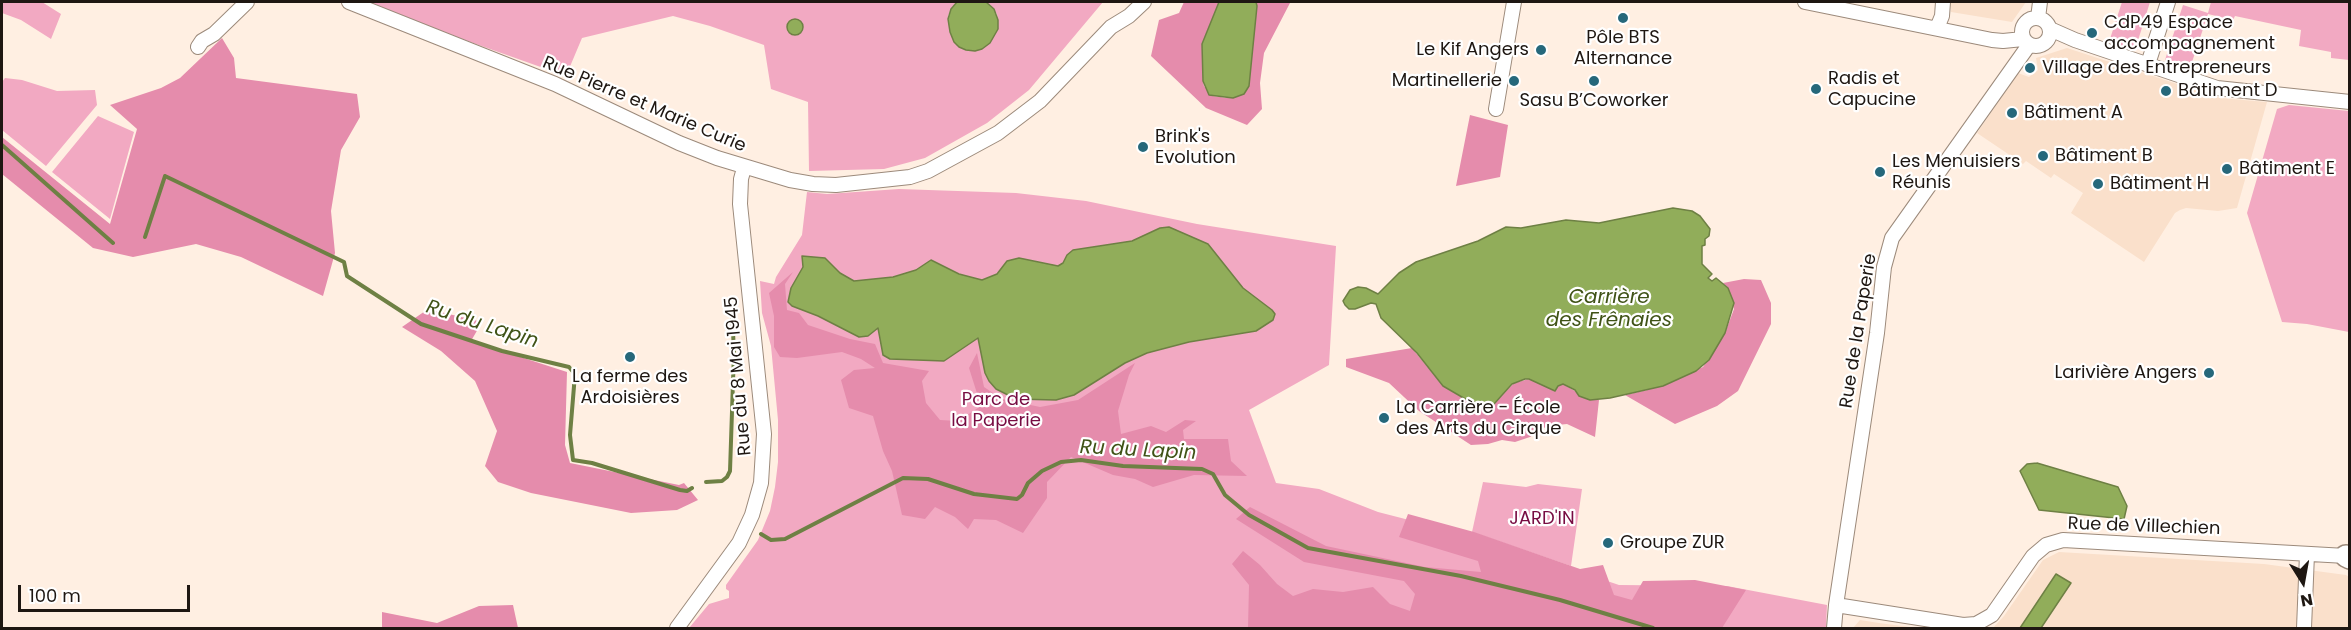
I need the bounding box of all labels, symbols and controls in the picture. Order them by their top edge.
marker: Pôle BTS Alternance [1616,11,1630,25]
place label: CdP49 Espace accompagnement [2104,12,2275,54]
marker: CdP49 Espace accompagnement [2085,26,2099,40]
place label: Pôle BTS Alternance [1574,27,1672,70]
place label: Le Kif Angers [1416,39,1529,61]
marker: Le Kif Angers [1534,43,1548,57]
street label: Rue Pierre et Marie Curie [539,52,749,158]
place label: Village des Entrepreneurs [2042,57,2271,79]
marker: Village des Entrepreneurs [2023,61,2037,75]
place label: Radis et Capucine [1828,68,1916,110]
place label: Martinellerie [1392,70,1502,92]
marker: Martinellerie [1507,74,1521,88]
marker: Sasu B’Coworker [1587,74,1601,88]
place label: Bâtiment D [2178,80,2277,102]
marker: Radis et Capucine [1809,82,1823,96]
marker: Bâtiment D [2159,84,2173,98]
place label: Sasu B’Coworker [1520,90,1668,112]
place label: Bâtiment A [2024,102,2123,124]
marker: Bâtiment A [2005,106,2019,120]
place label: Brink's Evolution [1155,126,1236,168]
marker: Brink's Evolution [1136,140,1150,154]
place label: Bâtiment B [2055,145,2153,167]
marker: Bâtiment B [2036,149,2050,163]
place label: Les Menuisiers Réunis [1892,151,2020,194]
place label: Bâtiment E [2239,158,2335,180]
marker: Bâtiment E [2220,162,2234,176]
marker: Les Menuisiers Réunis [1873,165,1887,179]
place label: Bâtiment H [2110,173,2209,195]
marker: Bâtiment H [2091,177,2105,191]
street label: Rue de la Paperie [1836,252,1882,410]
water label: Carrière des Frênaies [1546,286,1672,333]
water label: Ru du Lapin [423,296,541,354]
street label: Rue du 8 Mai 1945 [721,296,757,456]
marker: La ferme des Ardoisières [623,350,637,364]
place label: Larivière Angers [2054,362,2197,384]
place label: La ferme des Ardoisières [572,366,688,409]
marker: Larivière Angers [2202,366,2216,380]
park label: Parc de la Paperie [951,389,1041,432]
place label: La Carrière - École des Arts du Cirque [1396,397,1562,440]
marker: La Carrière - École des Arts du Cirque [1377,411,1391,425]
water label: Ru du Lapin [1079,436,1197,466]
park label: JARD'IN [1509,508,1575,530]
street label: Rue de Villechien [2067,514,2221,540]
place label: Groupe ZUR [1620,532,1725,554]
marker: Groupe ZUR [1601,536,1615,550]
north arrow [2273,552,2333,612]
scale bar [21,573,194,611]
text: 100 m [29,583,81,608]
text: N [2298,588,2315,613]

